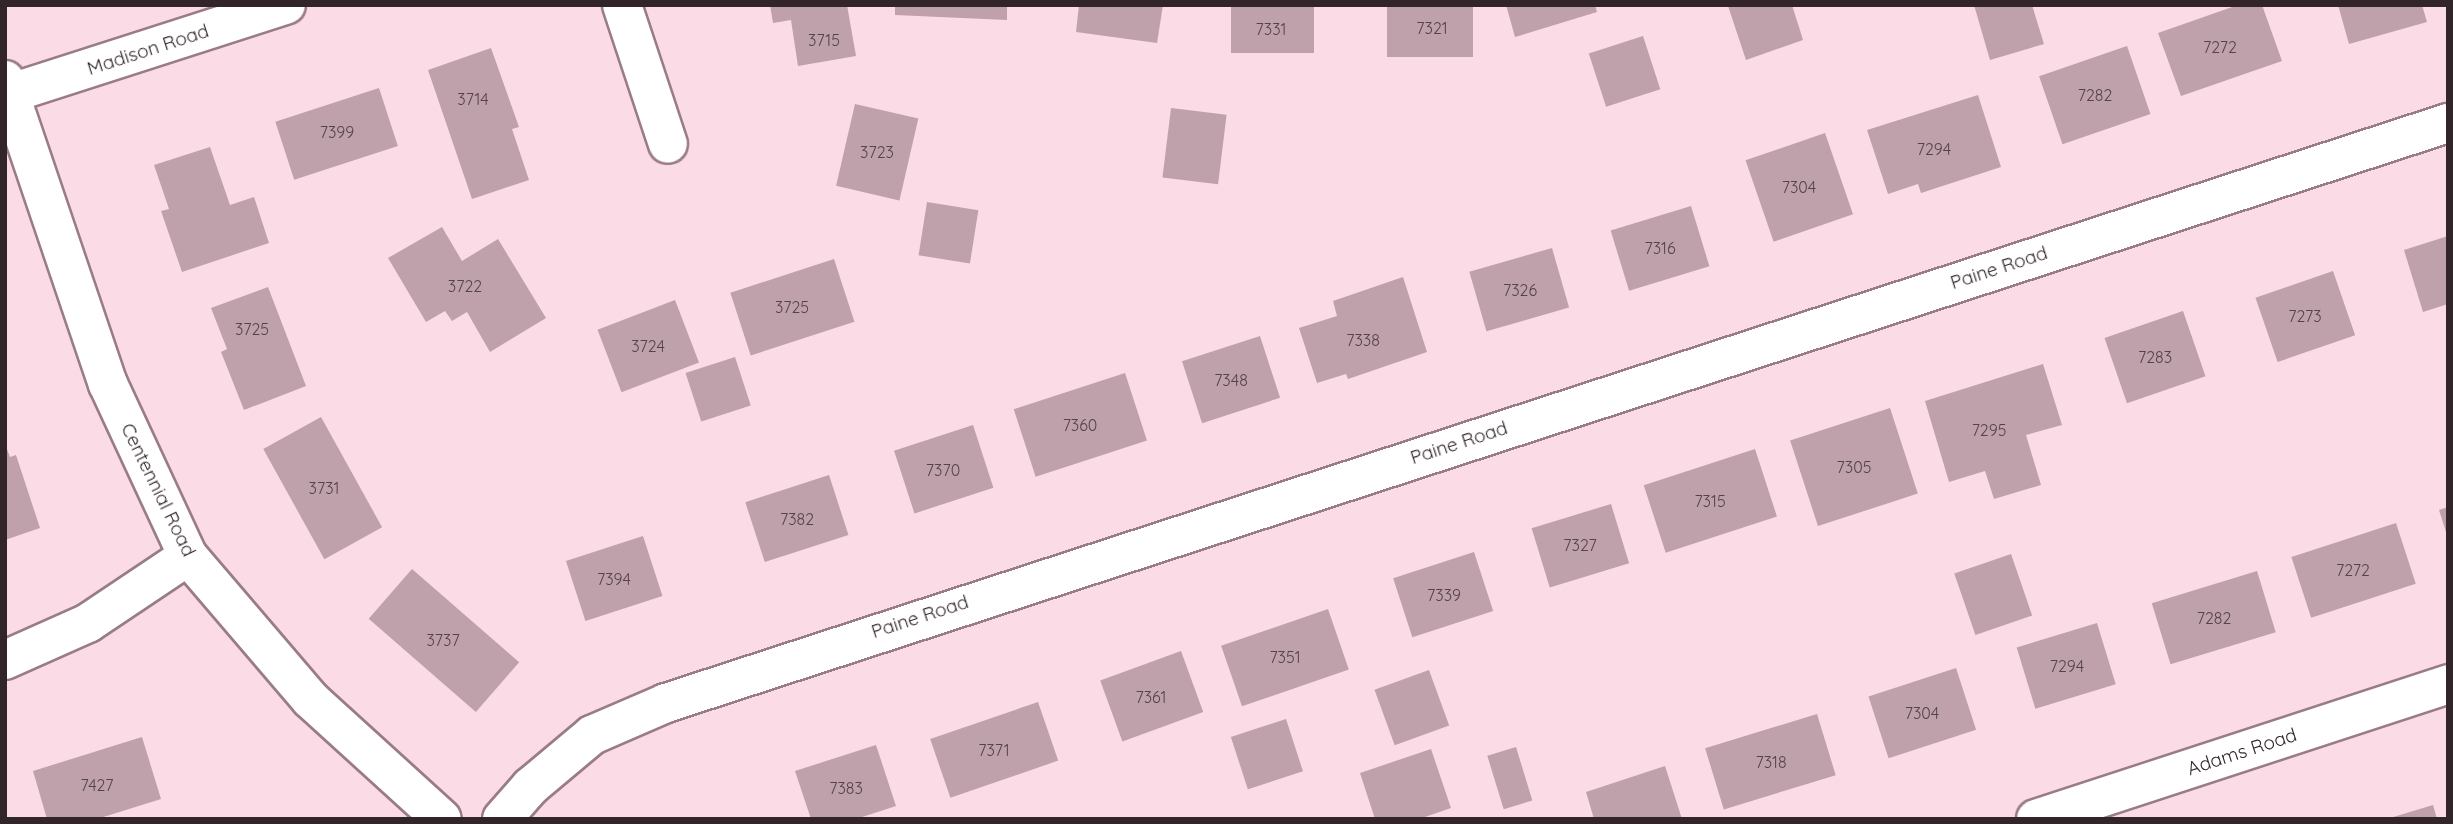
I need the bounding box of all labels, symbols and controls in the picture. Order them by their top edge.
house number: 7321 [1416,18,1448,38]
house number: 7331 [1256,19,1286,39]
street label: Madison Road [84,20,212,80]
house number: 3715 [808,30,840,50]
house number: 7272 [2203,37,2237,57]
house number: 7282 [2078,85,2112,105]
house number: 3714 [457,89,489,109]
house number: 7399 [320,122,354,142]
house number: 7294 [1917,139,1951,159]
house number: 3723 [860,142,894,162]
house number: 7304 [1782,177,1816,197]
house number: 7316 [1644,238,1676,258]
street label: Paine Road [1948,242,2050,294]
house number: 3722 [448,276,482,296]
house number: 7326 [1503,280,1537,300]
house number: 3725 [775,297,809,317]
house number: 7273 [2288,306,2322,326]
house number: 3725 [235,319,269,339]
house number: 7338 [1346,330,1380,350]
house number: 3724 [631,336,665,356]
house number: 7283 [2138,347,2172,367]
house number: 7348 [1214,370,1248,390]
house number: 7360 [1063,415,1097,435]
street label: Paine Road [1408,417,1510,469]
street label: Centennial Road [116,420,200,560]
house number: 7295 [1972,420,2006,440]
house number: 7305 [1837,457,1871,477]
house number: 7370 [926,460,960,480]
house number: 3731 [309,478,339,498]
house number: 7315 [1694,491,1726,511]
house number: 7382 [780,509,814,529]
house number: 7327 [1563,535,1597,555]
house number: 7272 [2336,560,2370,580]
house number: 7394 [597,569,631,589]
house number: 7339 [1427,585,1461,605]
street label: Paine Road [869,591,971,643]
house number: 7282 [2197,608,2231,628]
house number: 3737 [426,630,460,650]
house number: 7351 [1269,647,1301,667]
house number: 7294 [2050,656,2084,676]
house number: 7361 [1135,687,1167,707]
house number: 7304 [1905,703,1939,723]
street label: Adams Road [2184,724,2300,780]
house number: 7371 [978,740,1010,760]
house number: 7318 [1755,752,1787,772]
house number: 7427 [81,775,113,795]
house number: 7383 [829,778,863,798]

